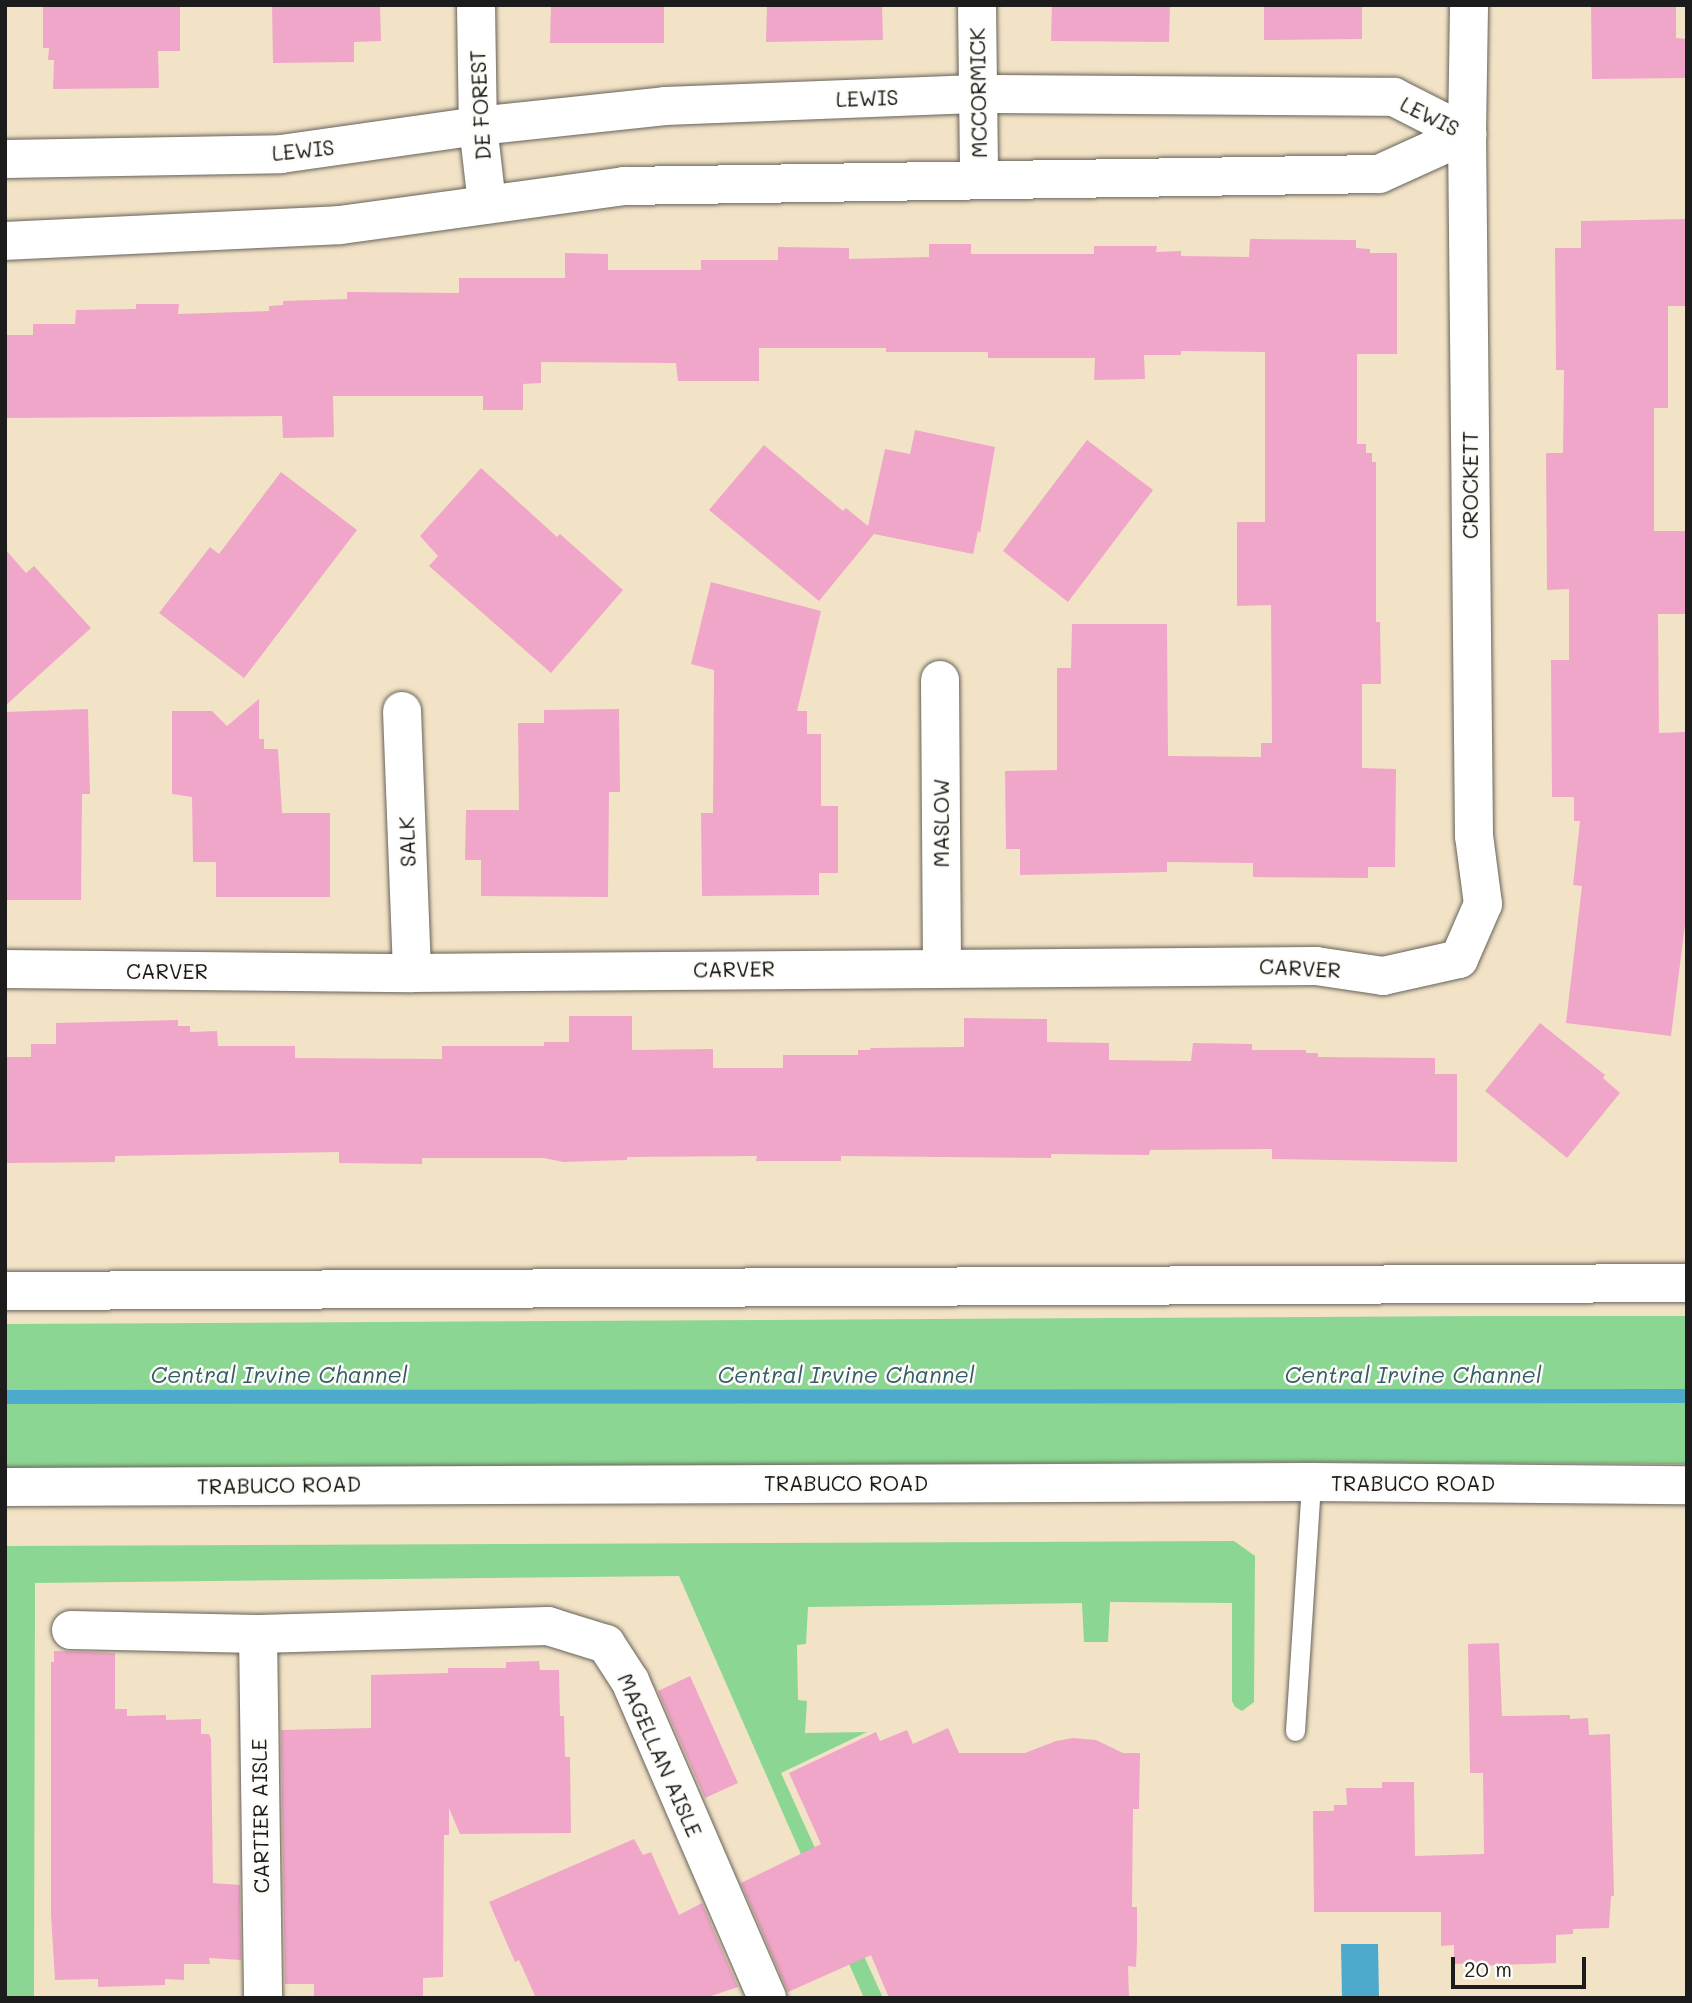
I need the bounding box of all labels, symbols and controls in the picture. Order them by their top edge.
street label: MCCORMICK [964,28,992,158]
street label: DE FOREST [465,49,495,161]
street label: LEWIS [835,84,899,112]
street label: LEWIS [1396,91,1464,141]
street label: LEWIS [271,134,335,166]
street label: CROCKETT [1457,431,1483,539]
street label: MASLOW [928,778,954,868]
street label: SALK [394,817,420,867]
street label: CARVER [1258,953,1342,983]
street label: CARVER [693,956,775,982]
street label: CARVER [126,958,208,984]
water label: Central Irvine Channel [151,1360,407,1388]
water label: Central Irvine Channel [718,1360,974,1388]
water label: Central Irvine Channel [1285,1360,1541,1388]
street label: TRABUCO ROAD [764,1470,928,1496]
street label: TRABUCO ROAD [1331,1470,1495,1496]
street label: TRABUCO ROAD [197,1471,361,1499]
street label: MAGELLAN AISLE [613,1669,707,1841]
street label: CARTIER AISLE [246,1738,274,1894]
scale bar [1454,1944,1589,1988]
text: 20 m [1464,1955,1512,1982]

